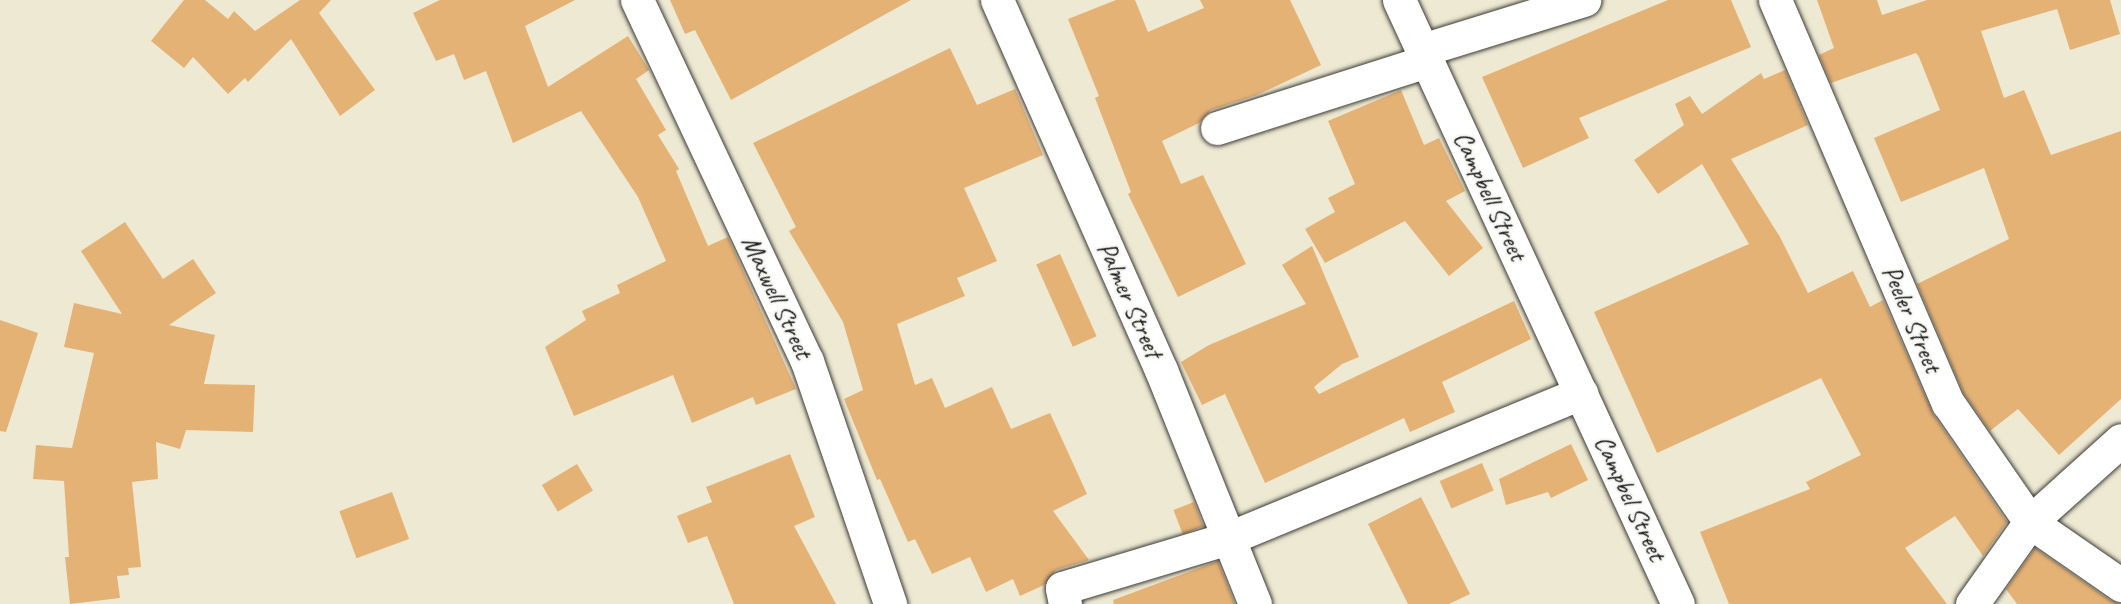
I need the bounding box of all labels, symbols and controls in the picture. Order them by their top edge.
street label: Campbell Street [1446,126,1534,266]
street label: Maxwell Street [735,230,819,364]
street label: Palmer Street [1091,237,1169,363]
street label: Peeler Street [1875,261,1949,377]
street label: Campbel Street [1587,430,1673,566]

